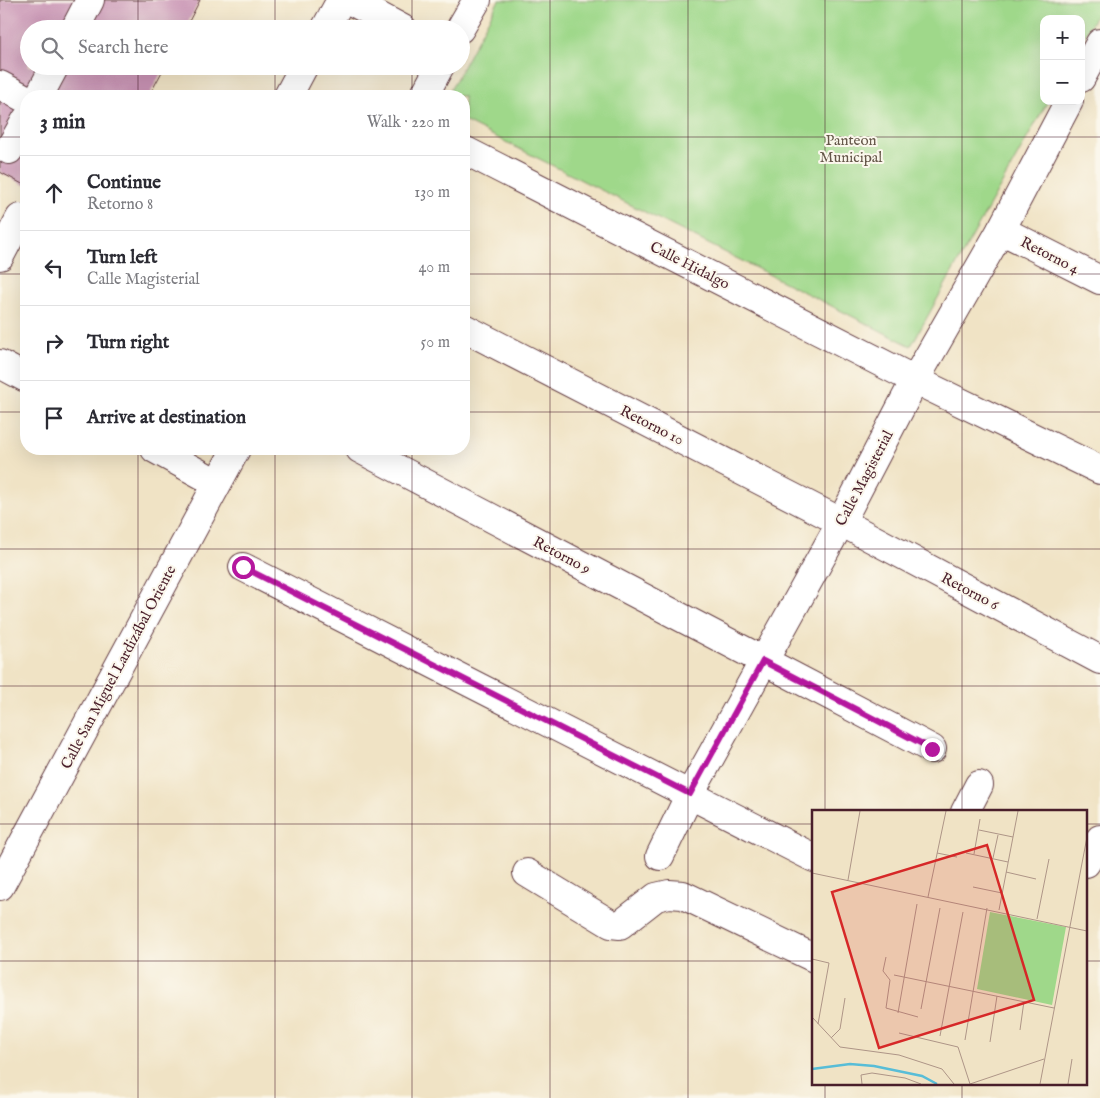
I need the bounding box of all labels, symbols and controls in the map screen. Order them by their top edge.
map controls [1040,15,1085,105]
button: + [1040,15,1085,60]
search box [20,20,470,75]
icon: search [38,34,66,62]
text: Search here [78,36,169,60]
button: − [1040,60,1085,105]
text: 3 min [40,109,85,136]
text: Walk · 220 m [367,113,450,133]
park label: Panteon Municipal [820,131,883,167]
text: Continue [87,171,161,195]
icon: ahead [40,179,68,207]
text: 130 m [414,183,450,203]
text: Retorno 8 [87,195,153,215]
street label: Retorno 4 [1017,233,1083,279]
street label: Calle Hidalgo [647,237,733,294]
text: Turn left [87,246,158,270]
icon: left [40,254,68,282]
text: 40 m [418,258,450,278]
text: Calle Magisterial [87,270,200,290]
icon: right [40,329,68,357]
text: Turn right [87,331,169,355]
text: 50 m [421,333,450,353]
street label: Retorno 10 [617,401,687,450]
icon: arrive [40,404,68,432]
text: Arrive at destination [87,406,246,430]
street label: Calle Magisterial [831,426,898,529]
street label: Retorno 9 [530,532,594,579]
route start [232,556,255,579]
street label: Calle San Miguel Lardizábal Oriente [57,562,180,772]
street label: Retorno 6 [938,568,1002,615]
route end [921,738,944,761]
inset map [812,810,1088,1086]

